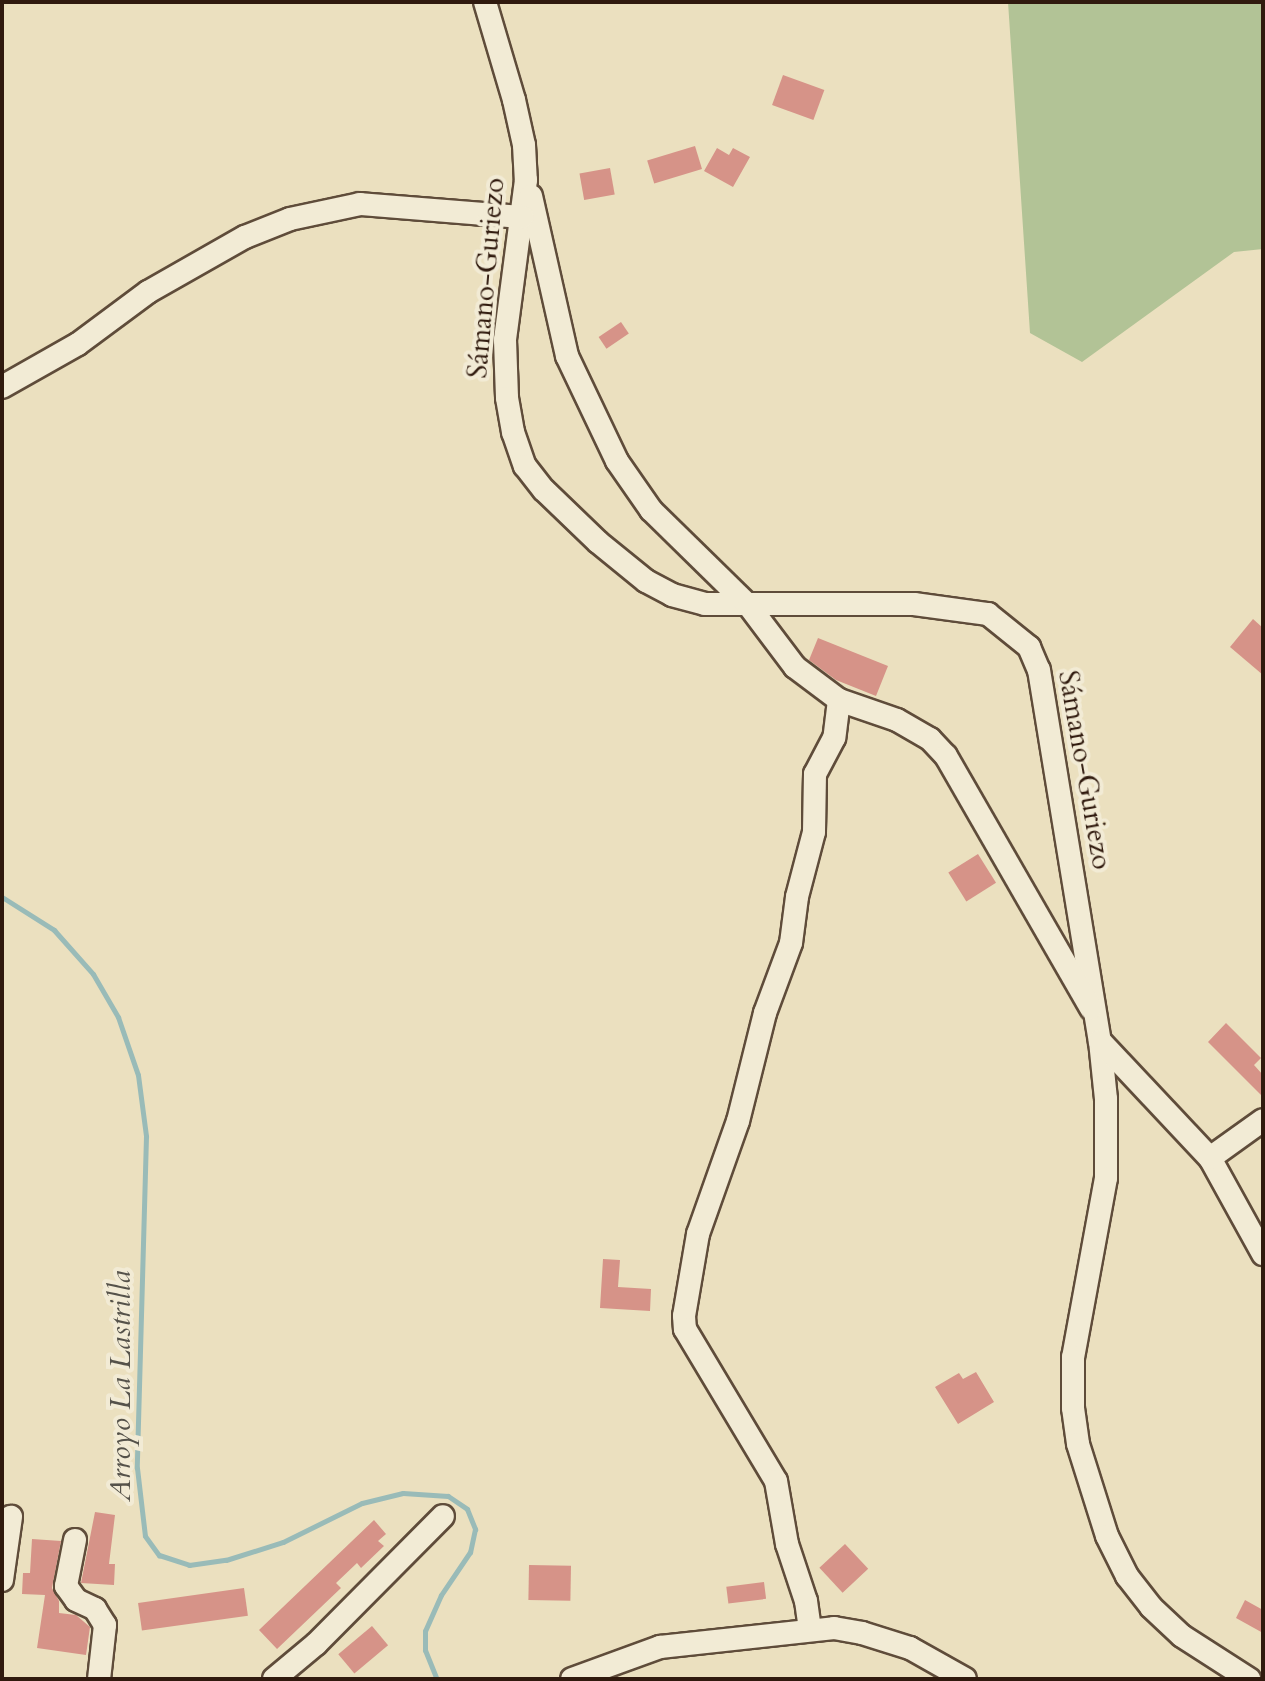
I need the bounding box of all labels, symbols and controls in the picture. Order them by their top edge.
street label: Sámano-Guriezo [460,176,512,380]
street label: Sámano-Guriezo [1051,668,1119,872]
water label: Arroyo La Lastrilla [103,1270,139,1502]

